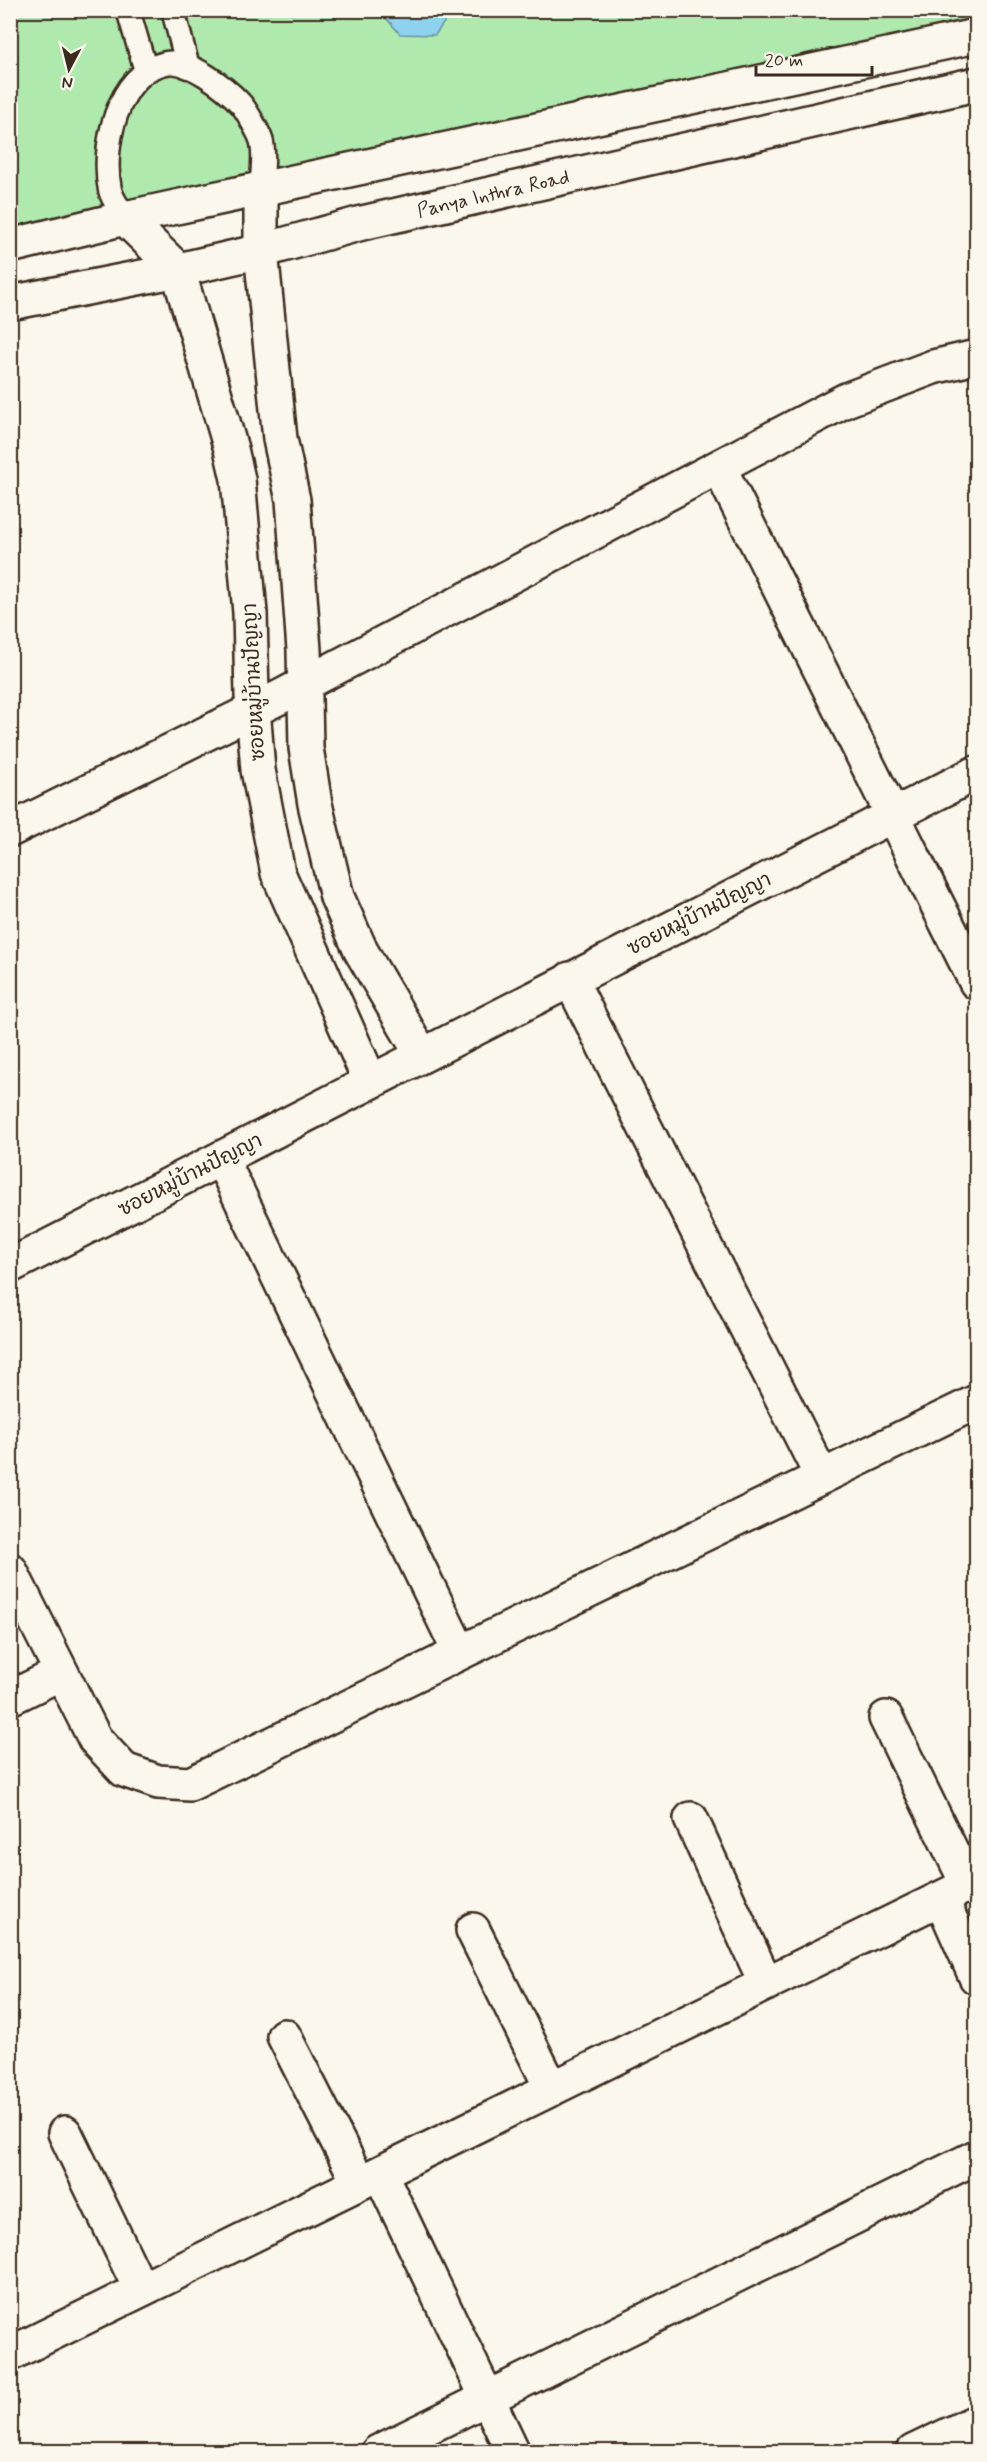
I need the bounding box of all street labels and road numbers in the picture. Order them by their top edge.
street label: Panya Inthra Road [414,164,572,225]
street label: ซอยหมู่บ้านปัญญา [236,602,273,762]
street label: ซอยหมู่บ้านปัญญา [623,865,777,963]
street label: ซอยหมู่บ้านปัญญา [114,1126,268,1224]

